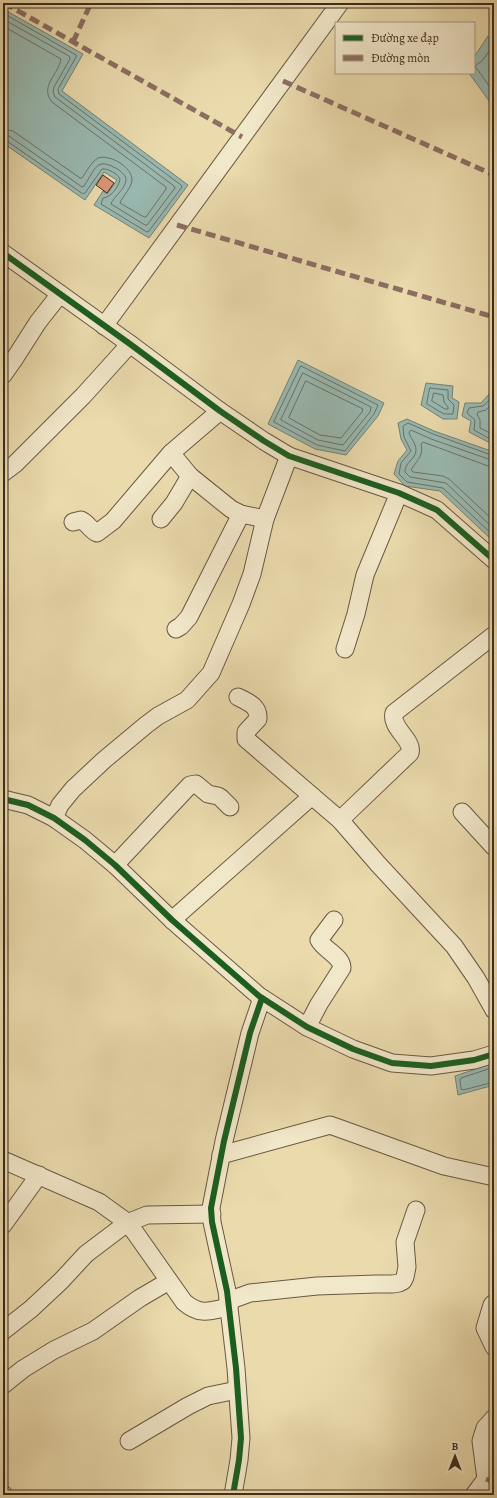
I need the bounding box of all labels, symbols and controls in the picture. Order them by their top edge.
legend [335,22,475,74]
text: Đường xe đạp [371,30,439,46]
text: Đường mòn [371,50,430,66]
north arrow [435,1436,475,1476]
text: B [452,1439,459,1454]

